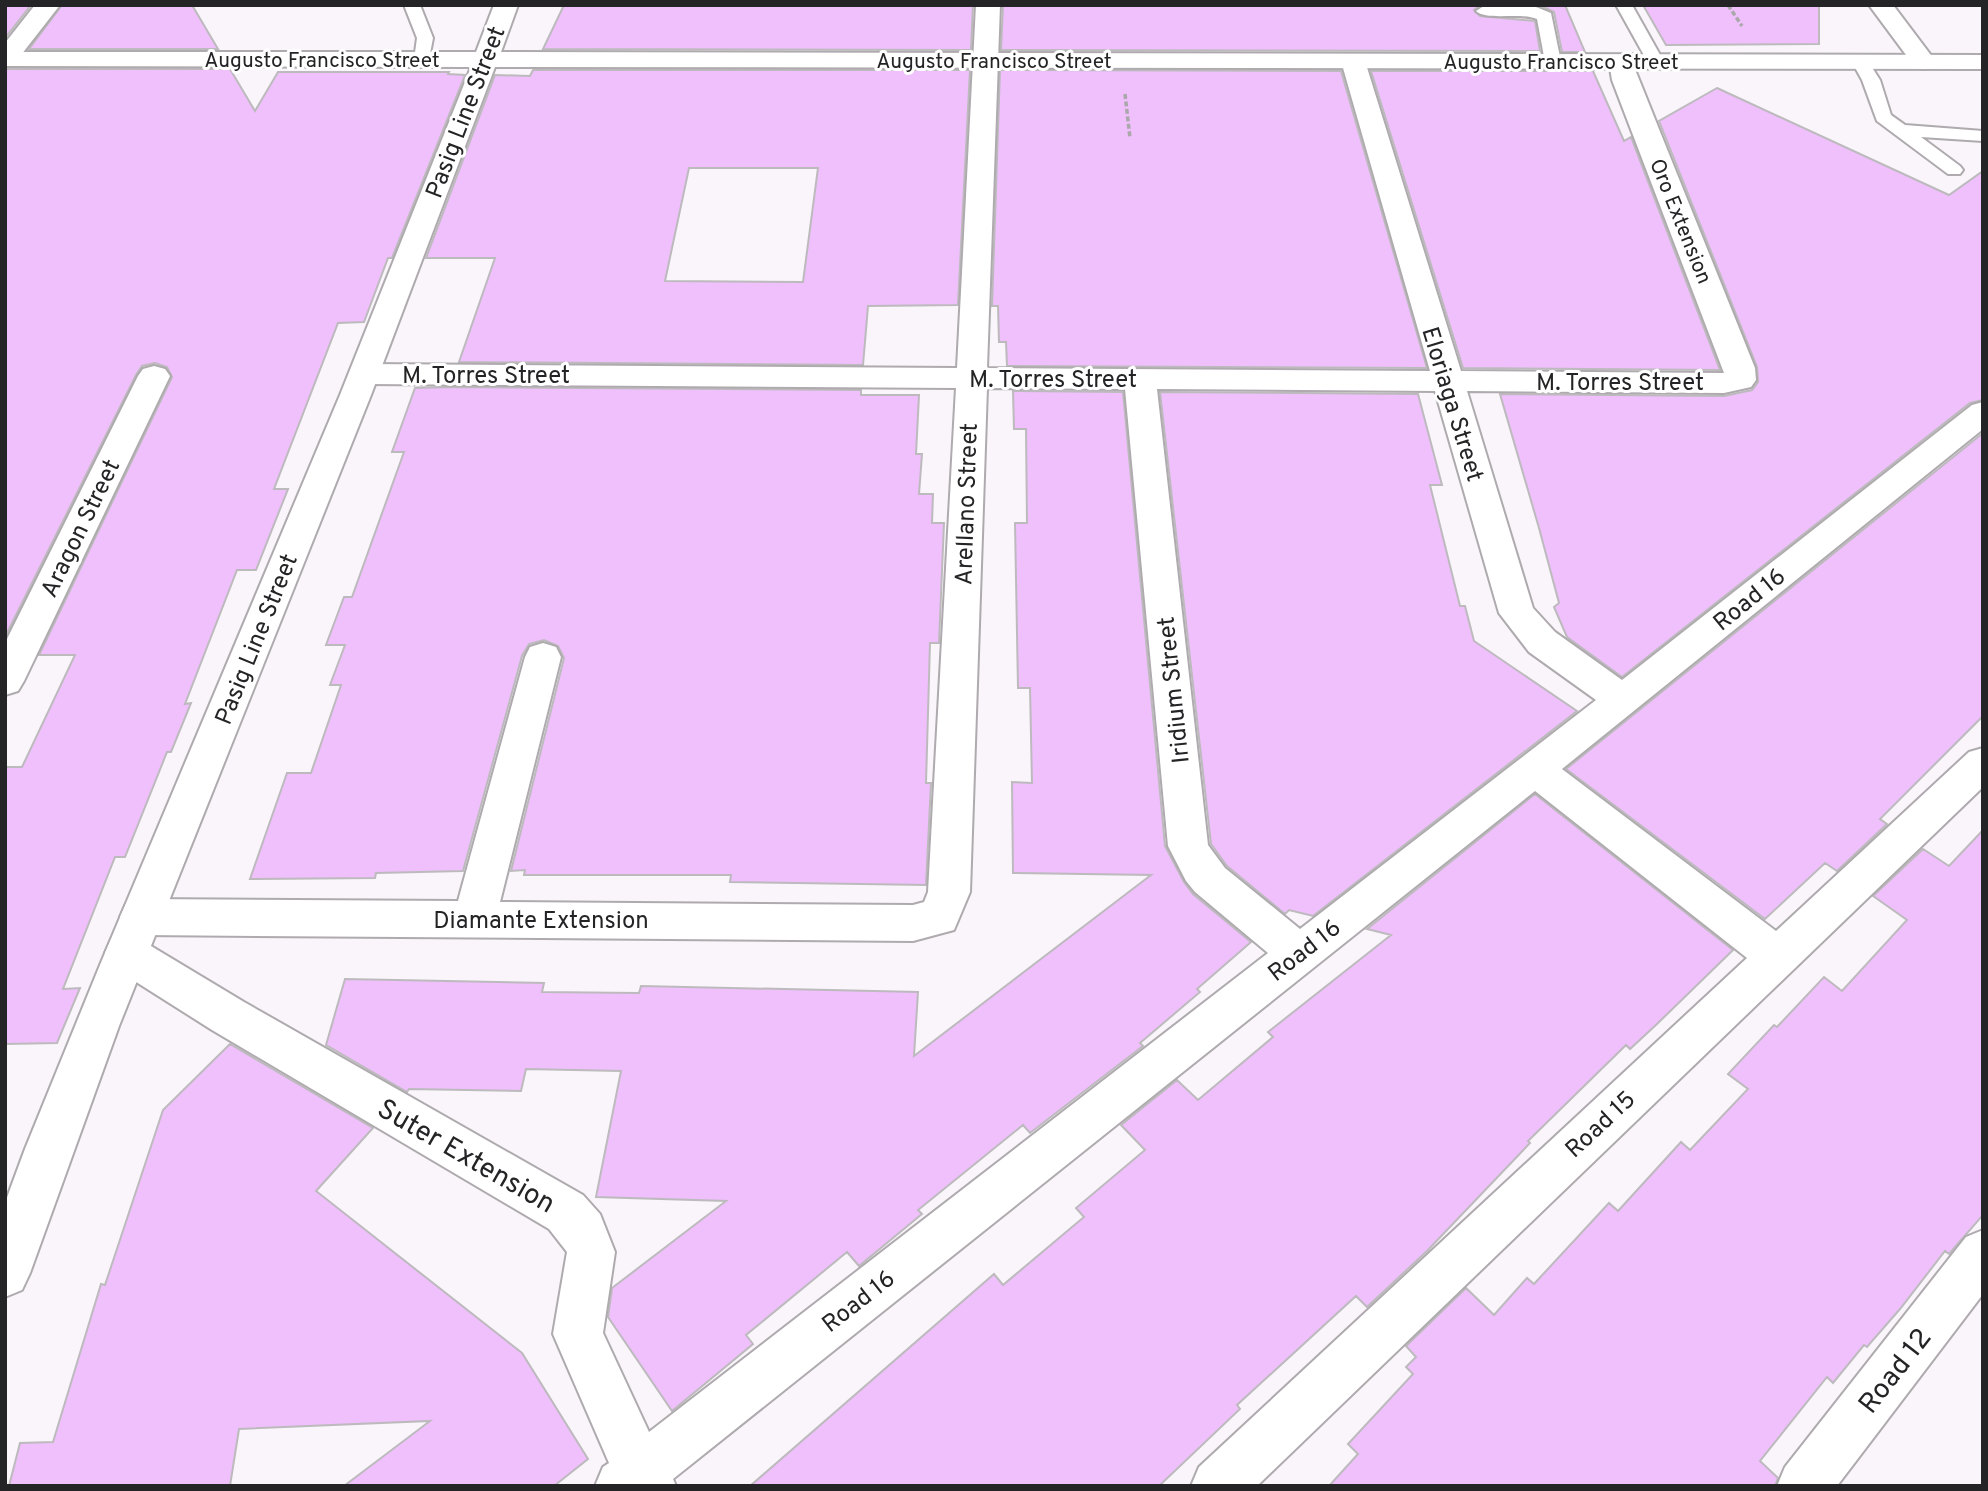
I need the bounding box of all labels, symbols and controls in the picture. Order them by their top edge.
street label: Pasig Line Street [420,22,513,203]
street label: Augusto Francisco Street [204,48,440,75]
street label: Augusto Francisco Street [876,49,1112,76]
street label: Augusto Francisco Street [1443,50,1679,77]
street label: Oro Extension [1642,155,1717,288]
street label: Eloriaga Street [1413,324,1489,486]
street label: M. Torres Street [402,362,570,392]
street label: M. Torres Street [969,366,1137,396]
street label: M. Torres Street [1536,369,1704,399]
street label: Arellano Street [950,422,986,586]
street label: Aragon Street [35,455,128,603]
street label: Pasig Line Street [210,550,306,730]
street label: Road 16 [1708,562,1793,639]
street label: Iridium Street [1152,615,1198,765]
street label: Diamante Extension [433,907,649,937]
street label: Road 16 [1263,914,1348,989]
street label: Road 15 [1560,1085,1643,1165]
street label: Suter Extension [370,1092,561,1223]
street label: Road 16 [817,1265,902,1340]
street label: Road 12 [1852,1322,1941,1422]

